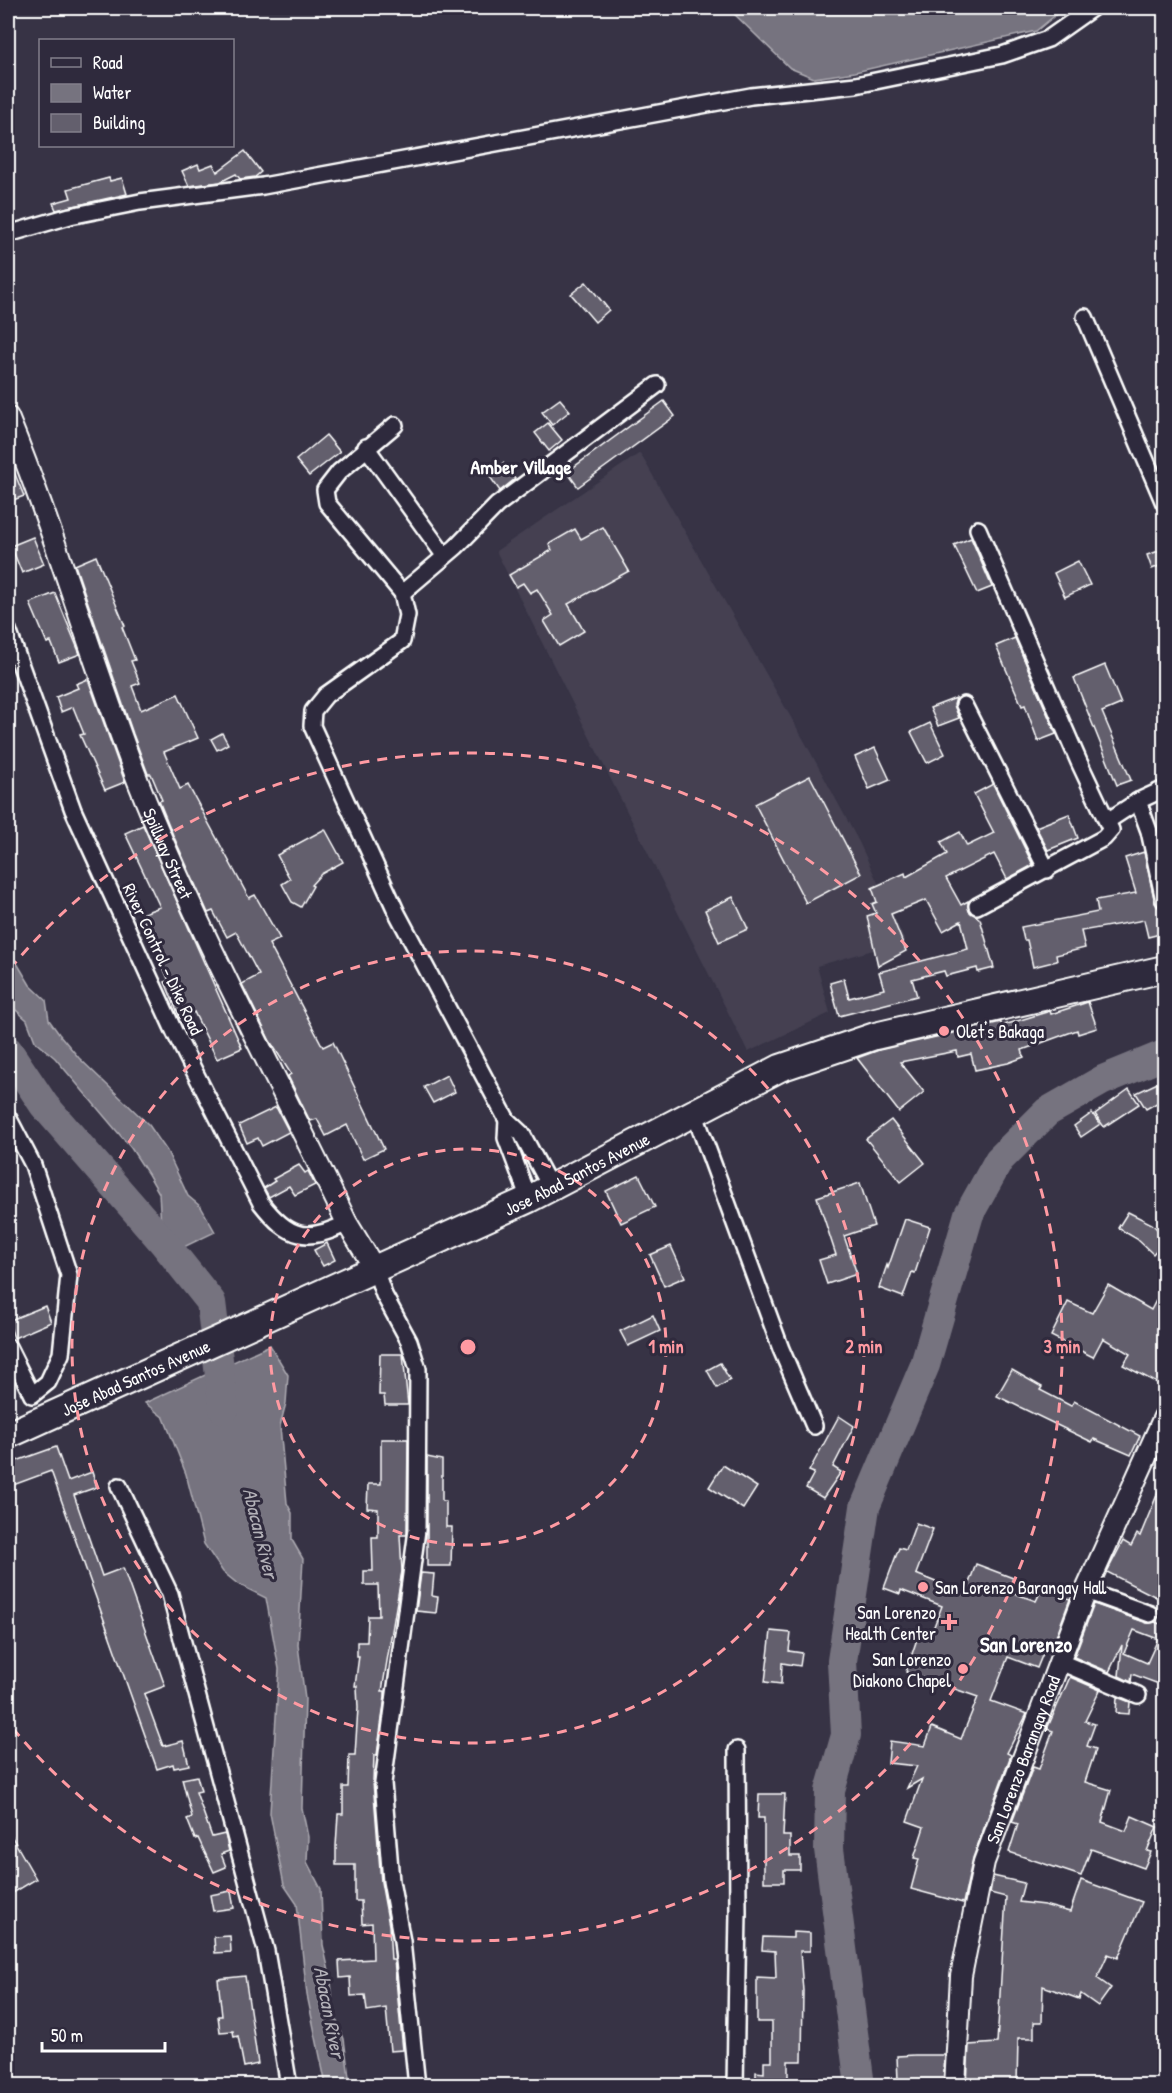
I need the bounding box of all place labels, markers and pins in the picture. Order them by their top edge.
place label: Olet's Bakaga [956,1019,1044,1044]
marker: Olet's Bakaga [937,1024,951,1038]
centre of rings [458,1337,478,1357]
place label: San Lorenzo Barangay Hall [935,1575,1106,1600]
marker: San Lorenzo Barangay Hall [916,1580,930,1594]
place label: San Lorenzo Health Center [845,1600,936,1646]
marker: San Lorenzo Health Center [940,1613,958,1631]
place label: San Lorenzo Diakono Chapel [853,1647,951,1693]
marker: San Lorenzo Diakono Chapel [956,1662,970,1676]

